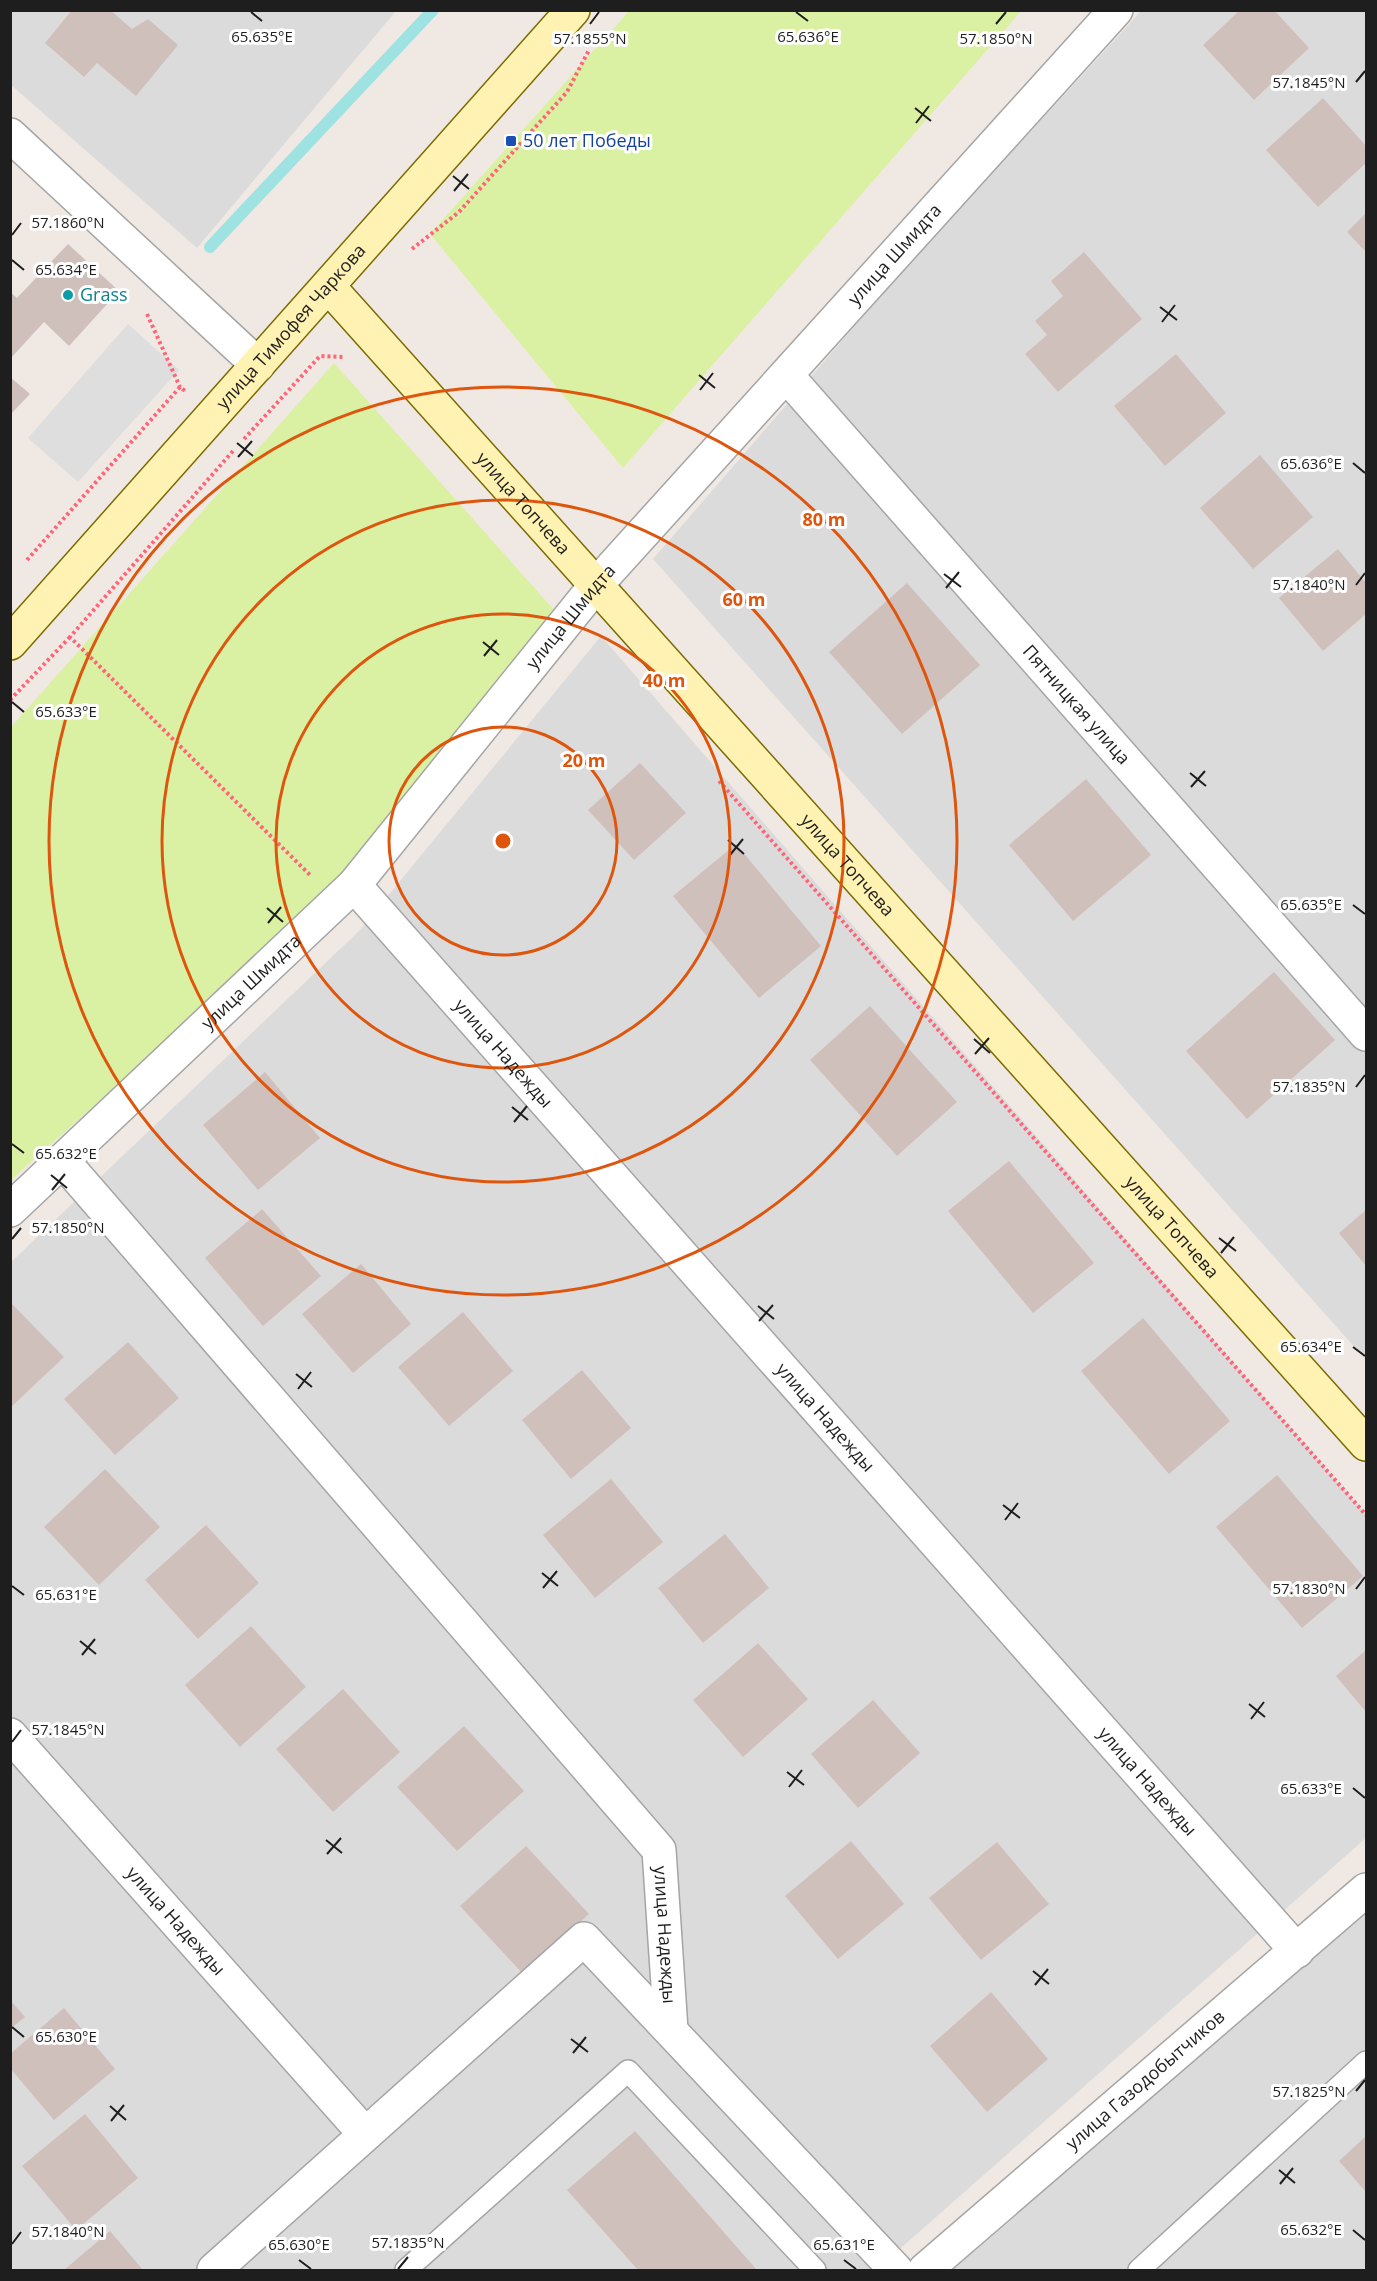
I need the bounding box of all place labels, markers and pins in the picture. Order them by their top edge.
place label: 50 лет Победы [523,128,651,152]
marker: 50 лет Победы [504,134,518,148]
place label: Grass [80,282,128,306]
marker: Grass [61,288,75,302]
centre of rings [493,831,513,851]

